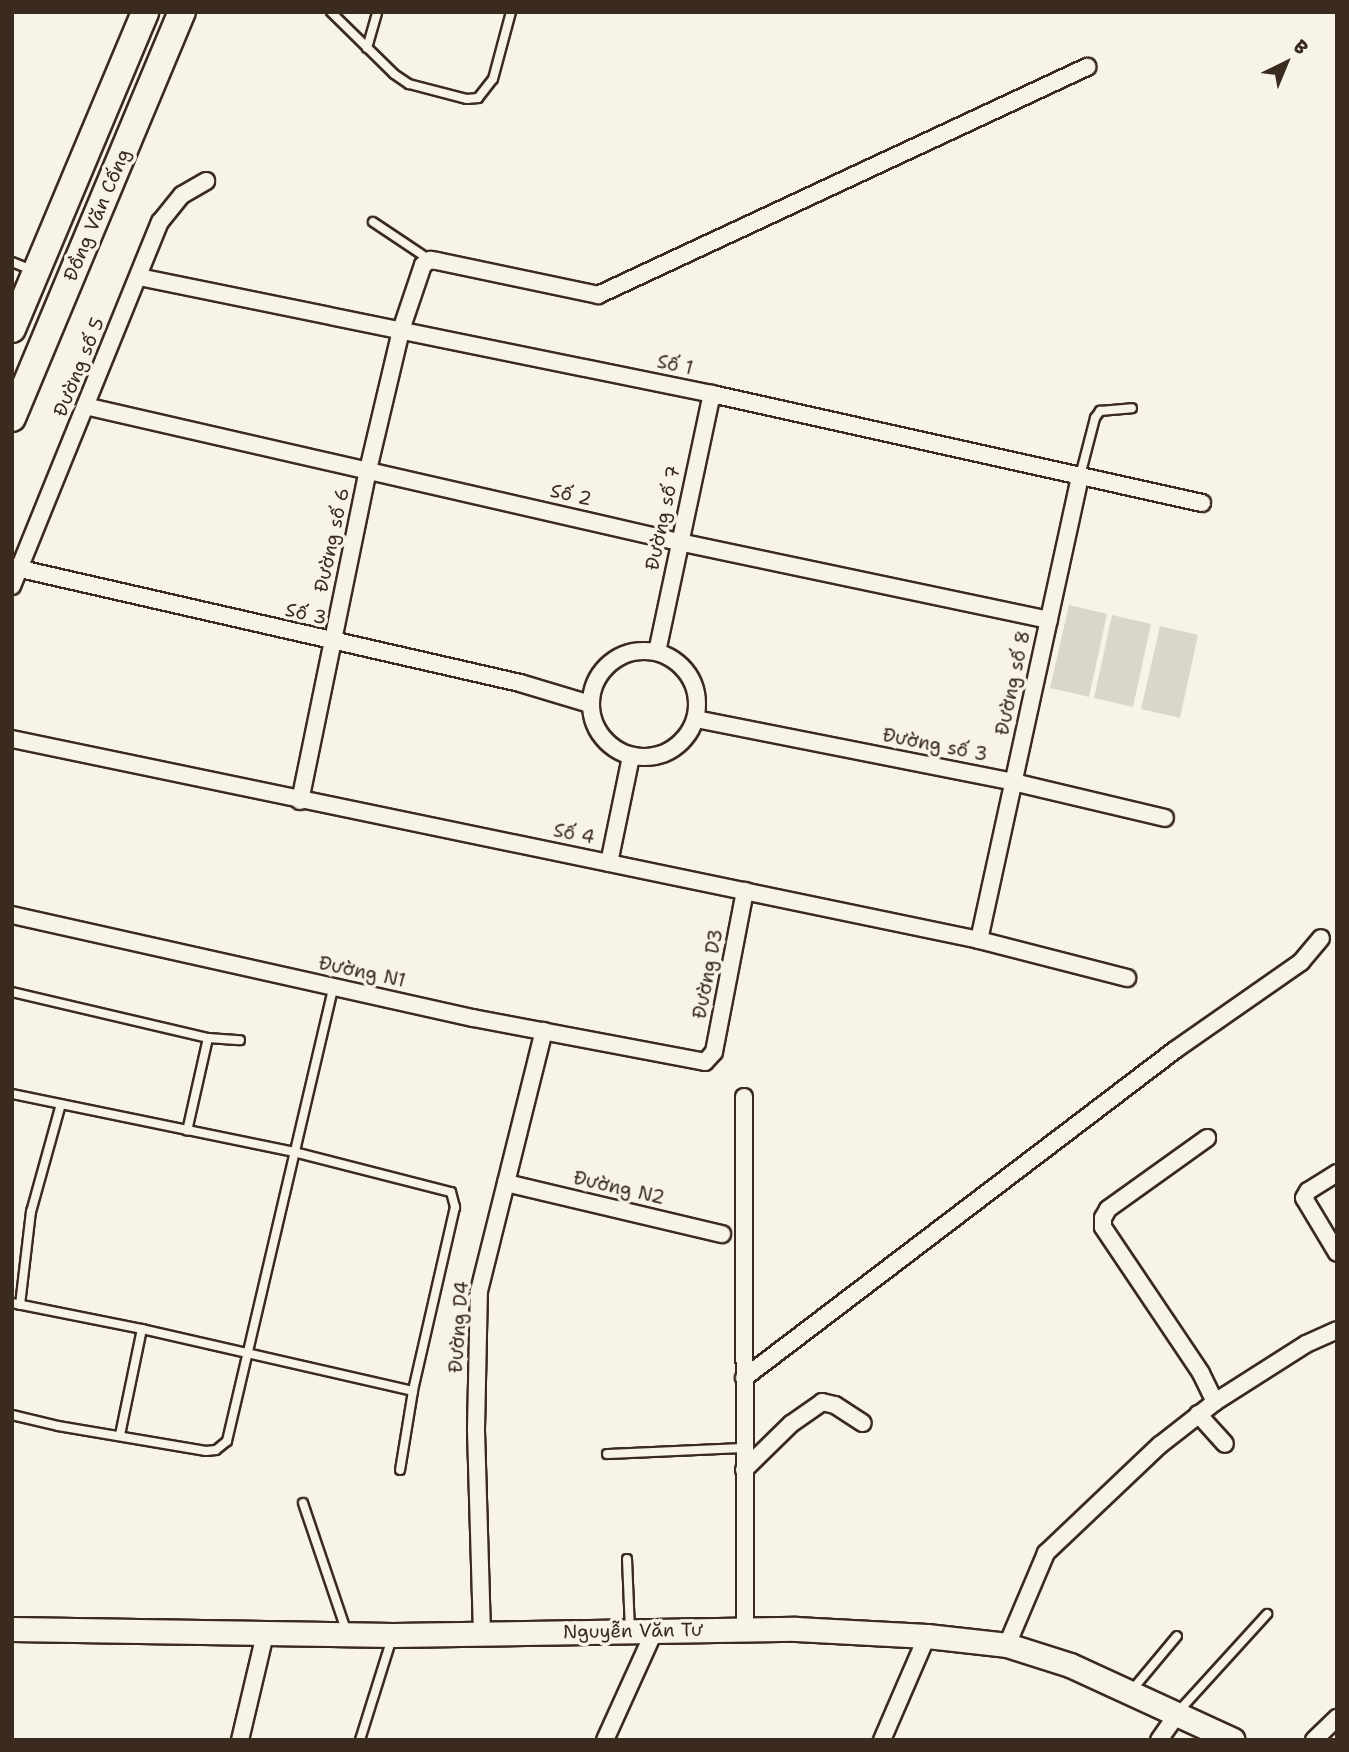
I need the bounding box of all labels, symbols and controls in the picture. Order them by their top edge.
north arrow [1251,28,1321,98]
text: B [1288,34,1314,60]
street label: Đồng Văn Cống [59,145,135,285]
street label: Đường số 5 [49,314,109,420]
street label: Số 1 [655,350,695,380]
street label: Đường số 7 [641,464,685,572]
street label: Số 2 [548,479,594,511]
street label: Đường số 6 [310,486,354,594]
street label: Số 3 [283,598,329,630]
street label: Đường số 8 [991,629,1035,737]
street label: Đường số 3 [881,724,989,766]
street label: Số 4 [551,819,597,849]
street label: Đường D3 [688,927,728,1021]
street label: Đường N1 [317,952,407,992]
street label: Đường N2 [571,1166,667,1210]
street label: Đường D4 [444,1280,474,1374]
street label: Nguyễn Văn Tư [563,1618,703,1644]

